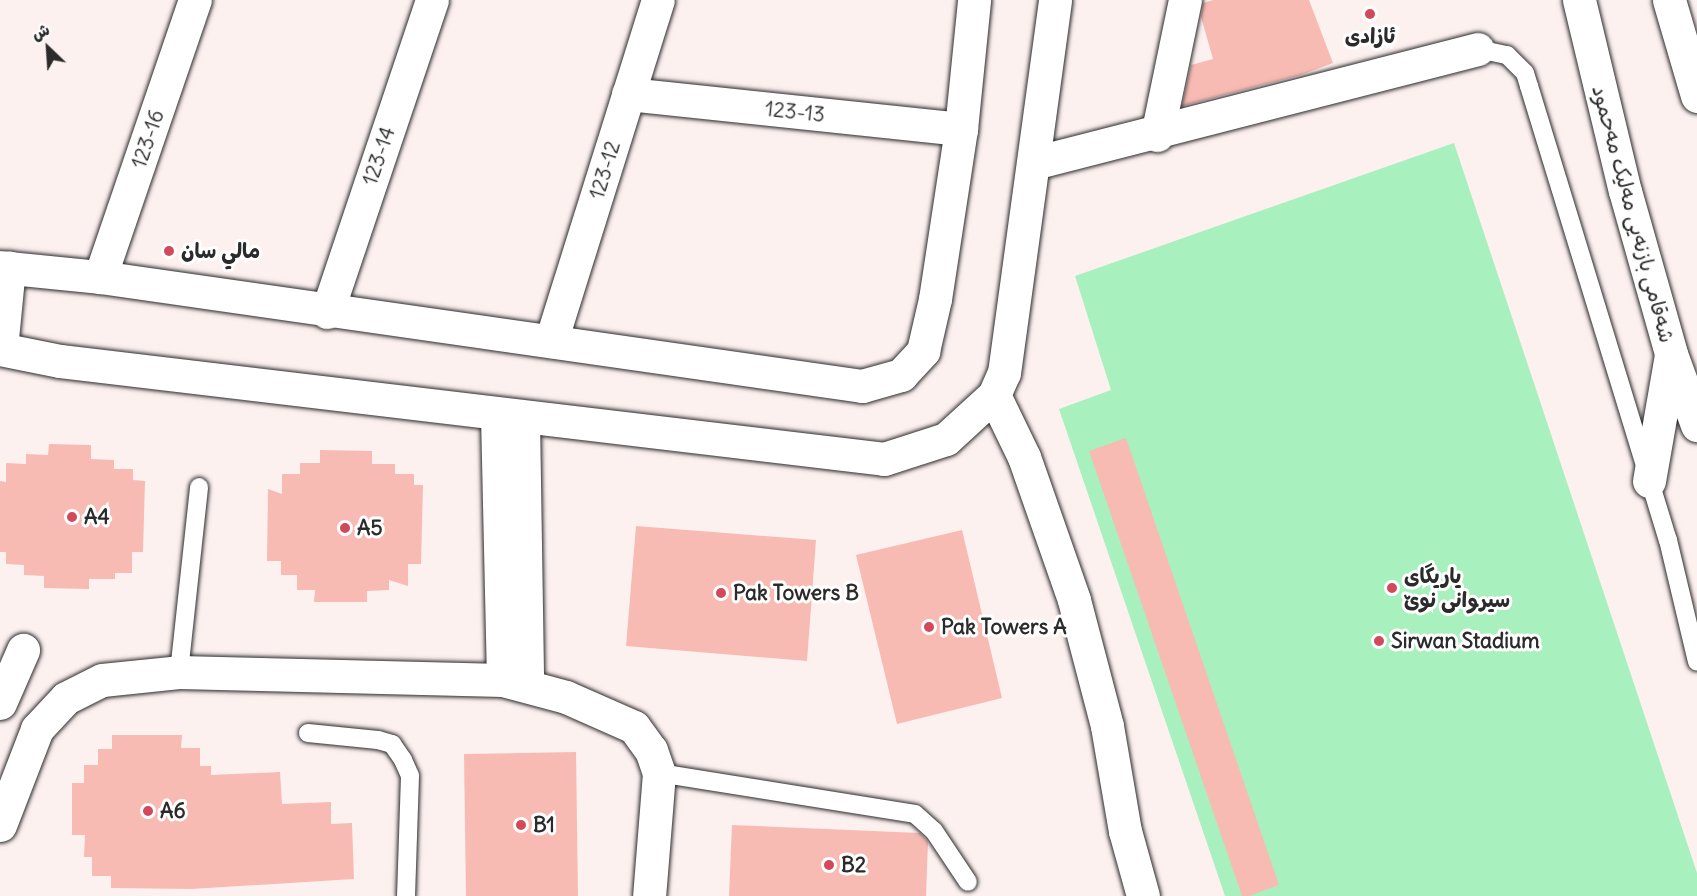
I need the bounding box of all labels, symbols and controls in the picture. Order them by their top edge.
marker: ئازادی [1363,7,1377,21]
north arrow [18,18,78,78]
text: ش [28,19,53,44]
place label: ئازادی [1345,23,1395,49]
street label: شەقامی بازنەیی مەلیک مەحمود [1586,83,1680,345]
street label: 123-13 [764,96,826,128]
street label: 123-16 [126,106,170,172]
street label: 123-14 [357,123,401,189]
street label: 123-12 [584,138,626,202]
place label: مالي سان [181,238,260,264]
marker: مالي سان [162,244,176,258]
place label: A4 [84,504,110,530]
marker: A4 [65,510,79,524]
place label: A5 [357,515,383,541]
marker: A5 [338,521,352,535]
place label: یاریگای سیروانی نوێ [1404,563,1510,613]
place label: Pak Towers B [733,580,859,606]
marker: یاریگای سیروانی نوێ [1385,581,1399,595]
marker: Pak Towers B [714,586,728,600]
place label: Pak Towers A [941,614,1067,640]
marker: Pak Towers A [922,620,936,634]
place label: Sirwan Stadium [1391,628,1540,654]
marker: Sirwan Stadium [1372,634,1386,648]
place label: A6 [160,798,186,824]
marker: A6 [141,804,155,818]
place label: B1 [533,812,555,838]
marker: B1 [514,818,528,832]
place label: B2 [841,852,866,878]
marker: B2 [822,858,836,872]

